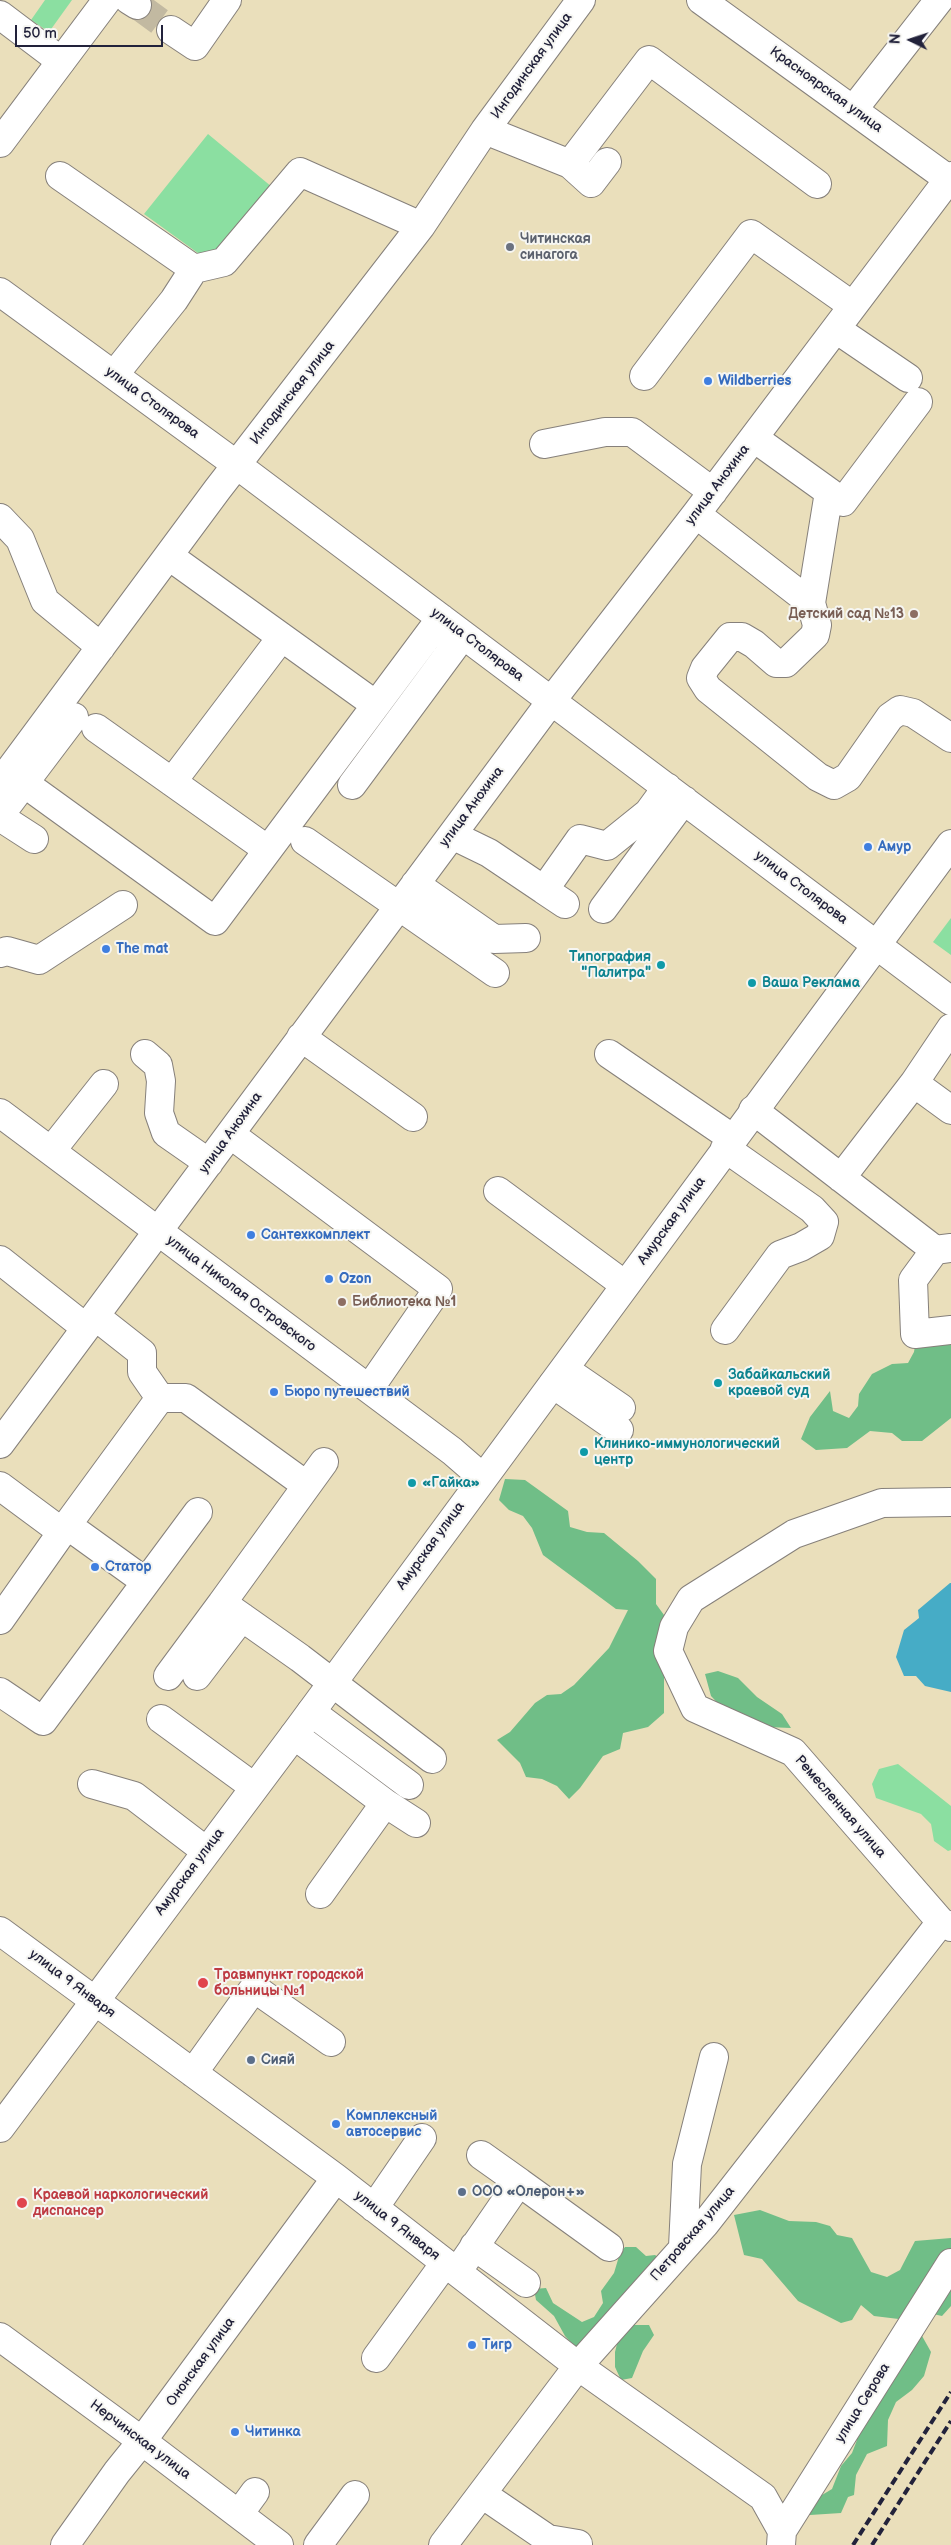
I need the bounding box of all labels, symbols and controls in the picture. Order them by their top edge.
street label: Ингодинская улица [488,10,576,122]
scale bar [18,15,165,47]
north arrow [886,15,936,65]
text: 50 m [23,24,57,43]
text: N [887,33,904,45]
street label: Красноярская улица [766,43,886,137]
place label: Читинская синагога [520,231,591,264]
marker: Читинская синагога [504,241,516,253]
street label: Ингодинская улица [247,338,339,448]
street label: улица Столярова [102,363,202,443]
place label: Wildberries [718,373,791,389]
marker: Wildberries [702,375,714,387]
street label: улица Анохина [682,441,754,529]
street label: улица Столярова [427,605,527,685]
place label: Детский сад №13 [789,606,904,622]
marker: Детский сад №13 [908,608,920,620]
street label: улица Анохина [436,763,508,851]
place label: Амур [878,839,911,855]
marker: Амур [862,841,874,853]
street label: улица Столярова [751,848,851,928]
place label: The mat [116,941,168,957]
marker: The mat [100,943,112,955]
place label: Типография "Палитра" [569,949,651,982]
marker: Типография "Палитра" [655,959,667,971]
place label: Ваша Реклама [762,975,860,991]
marker: Ваша Реклама [746,977,758,989]
street label: улица Анохина [196,1089,266,1177]
street label: Амурская улица [634,1174,710,1268]
place label: Сантехкомплект [261,1227,370,1243]
marker: Сантехкомплект [245,1229,257,1241]
street label: улица Николая Островского [163,1232,319,1356]
place label: Ozon [339,1271,372,1287]
marker: Ozon [323,1273,335,1285]
place label: Библиотека №1 [352,1294,456,1310]
marker: Библиотека №1 [336,1296,348,1308]
place label: Забайкальский краевой суд [728,1367,830,1400]
marker: Забайкальский краевой суд [712,1377,724,1389]
place label: Бюро путешествий [284,1384,410,1400]
marker: Бюро путешествий [268,1386,280,1398]
place label: Клинико-иммунологический центр [594,1436,780,1468]
marker: Клинико-иммунологический центр [578,1446,590,1458]
place label: «Гайка» [422,1475,480,1491]
marker: «Гайка» [406,1477,418,1489]
street label: Амурская улица [393,1499,469,1593]
place label: Статор [105,1559,152,1575]
marker: Статор [89,1561,101,1573]
street label: Ремесленная улица [791,1752,889,1862]
street label: Амурская улица [152,1825,228,1919]
street label: улица 9 Января [26,1946,118,2022]
place label: Травмпункт городской больницы №1 [214,1967,364,2000]
marker: Травмпункт городской больницы №1 [196,1976,210,1990]
place label: Сияй [261,2052,295,2068]
marker: Сияй [245,2054,257,2066]
place label: Комплексный автосервис [346,2108,437,2140]
marker: Комплексный автосервис [330,2118,342,2130]
street label: Петровская улица [647,2183,739,2285]
place label: ООО «Олерон+» [472,2184,585,2200]
marker: ООО «Олерон+» [456,2186,468,2198]
place label: Краевой наркологический диспансер [33,2187,208,2220]
street label: улица 9 Января [351,2188,443,2264]
marker: Краевой наркологический диспансер [15,2196,29,2210]
street label: Ононская улица [163,2314,239,2410]
place label: Тигр [482,2337,512,2353]
marker: Тигр [466,2339,478,2351]
street label: улица Серова [832,2360,894,2446]
street label: Нерчинская улица [86,2397,194,2483]
place label: Читинка [245,2424,301,2440]
marker: Читинка [229,2426,241,2438]

